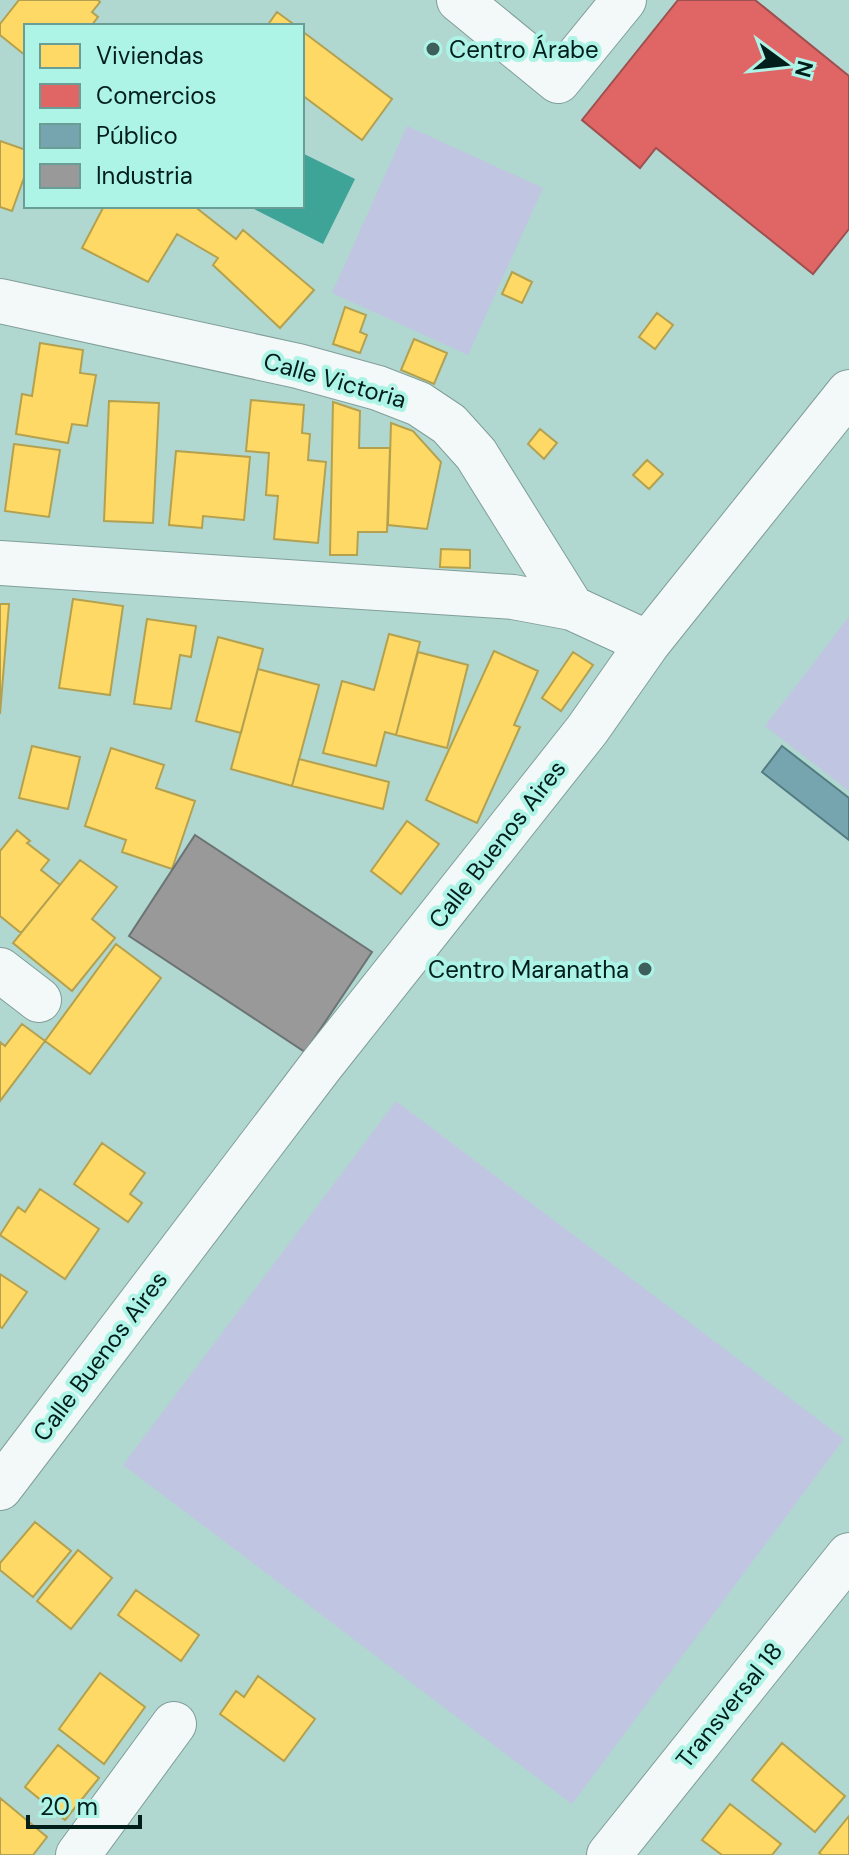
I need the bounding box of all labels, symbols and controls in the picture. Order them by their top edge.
legend [24,24,304,208]
north arrow [745,24,825,104]
place label: Centro Árabe [449,34,599,65]
text: Viviendas [96,40,204,71]
marker: Centro Árabe [424,40,442,58]
text: N [788,58,820,81]
text: Comercios [96,80,217,111]
text: Público [96,120,178,151]
text: Industria [96,160,193,191]
street label: Calle Victoria [260,345,410,415]
street label: Calle Buenos Aires [422,754,572,934]
place label: Centro Maranatha [428,954,629,985]
marker: Centro Maranatha [636,960,654,978]
street label: Calle Buenos Aires [26,1265,174,1447]
street label: Transversal 18 [669,1636,789,1774]
scale bar [28,1779,140,1829]
text: 20 m [40,1791,98,1822]

